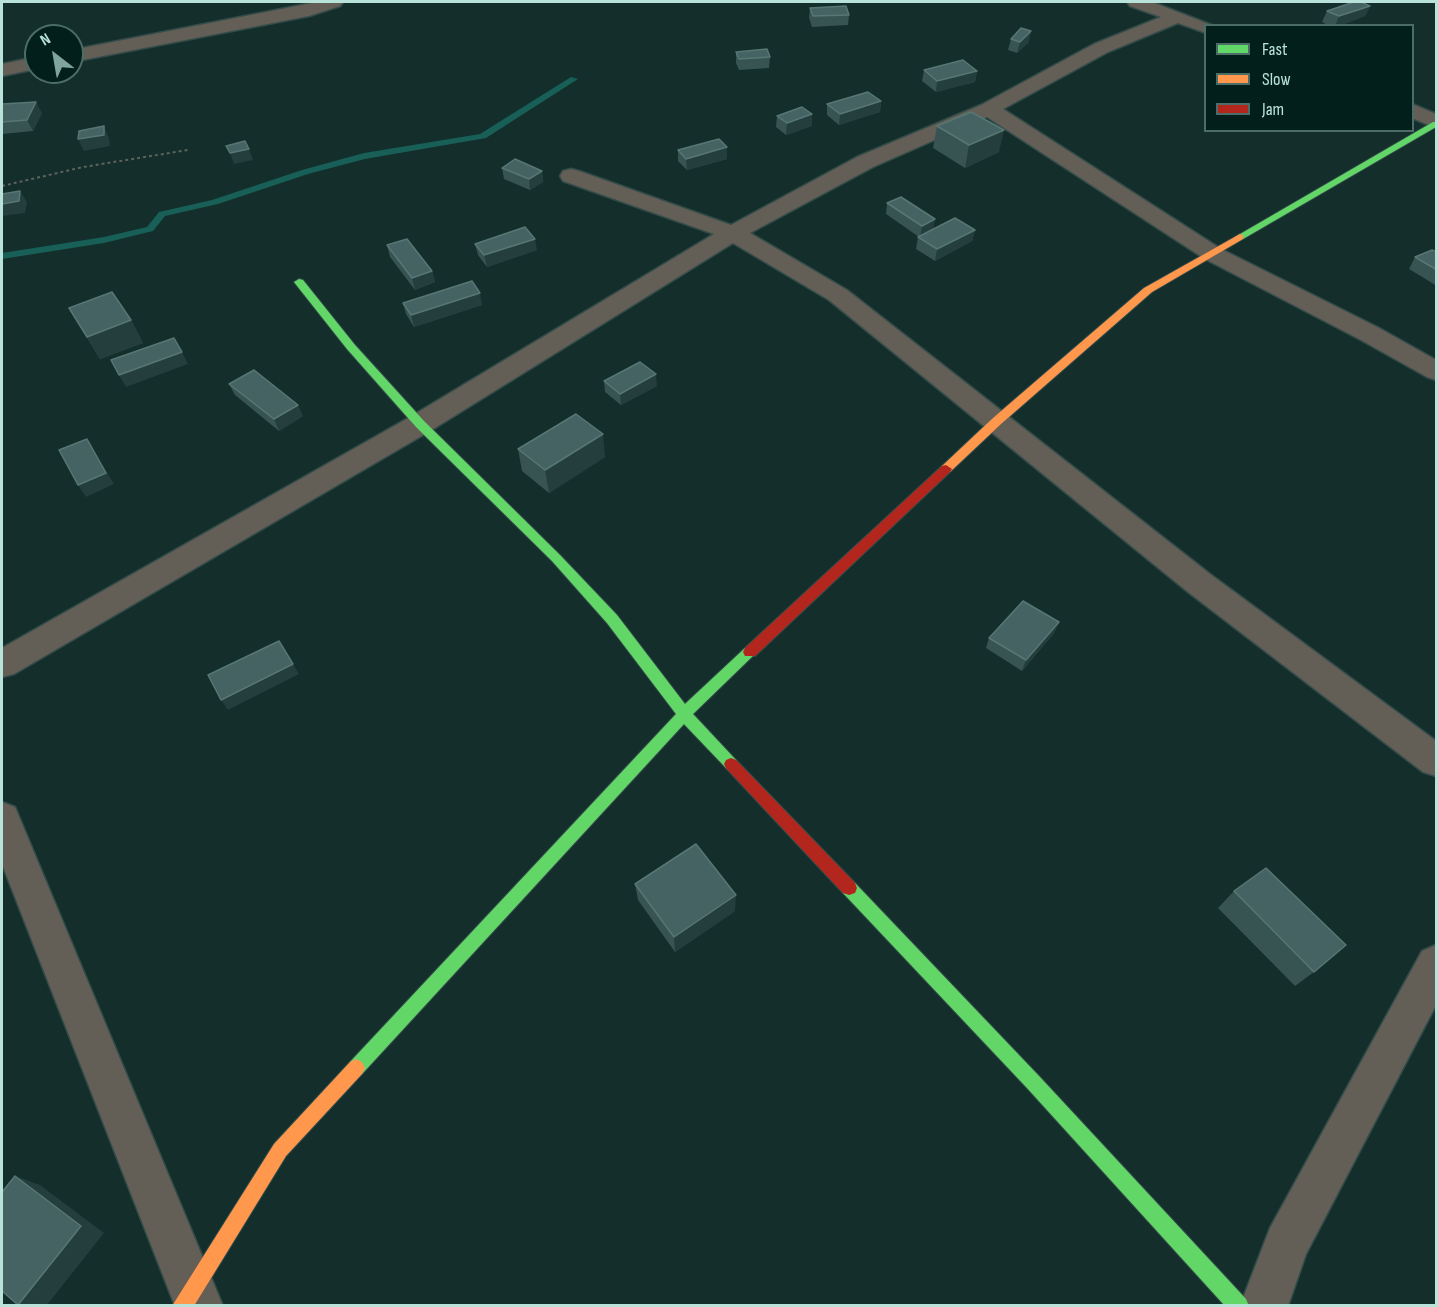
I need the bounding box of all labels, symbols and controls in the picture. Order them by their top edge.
north arrow [24,24,84,84]
legend [1204,24,1414,132]
text: N [37,30,54,50]
text: Fast [1262,39,1287,60]
text: Slow [1262,69,1291,90]
text: Jam [1262,99,1284,120]

